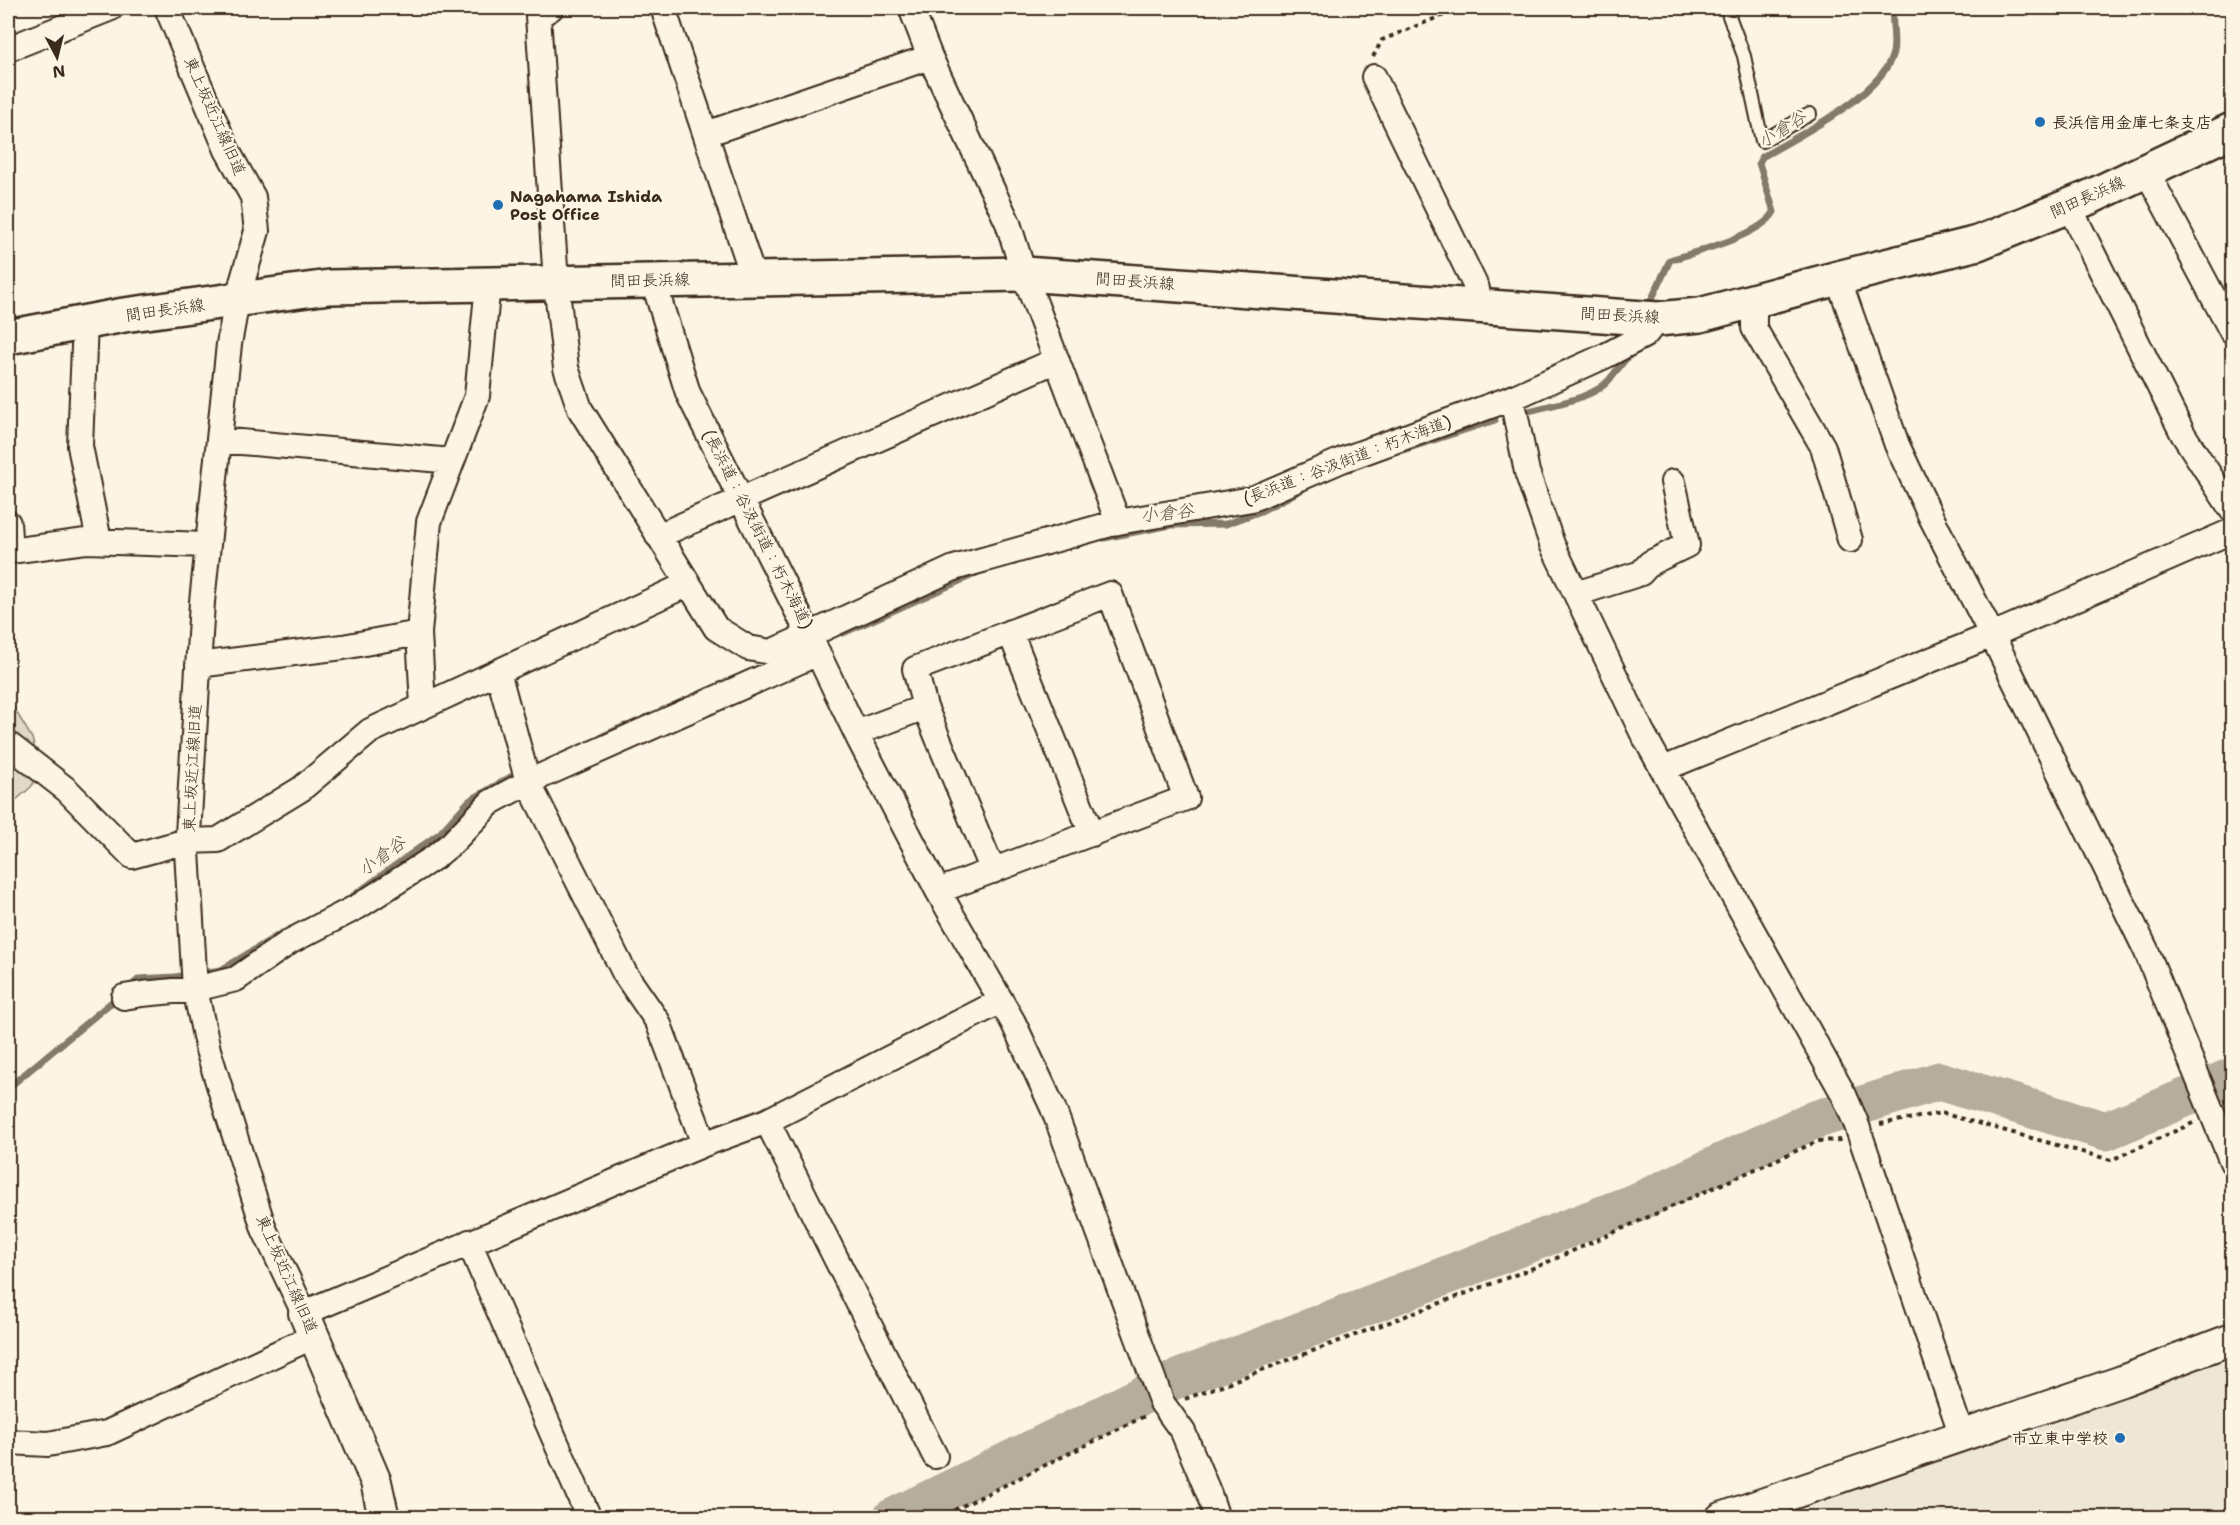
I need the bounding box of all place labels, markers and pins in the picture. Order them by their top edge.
place label: 長浜信用金庫七条支店 [2052,112,2212,133]
marker: 長浜信用金庫七条支店 [2033,115,2047,129]
place label: Nagahama Ishida Post Office [510,186,662,225]
marker: Nagahama Ishida Post Office [491,198,505,212]
place label: 市立東中学校 [2012,1428,2108,1449]
marker: 市立東中学校 [2113,1431,2127,1445]

